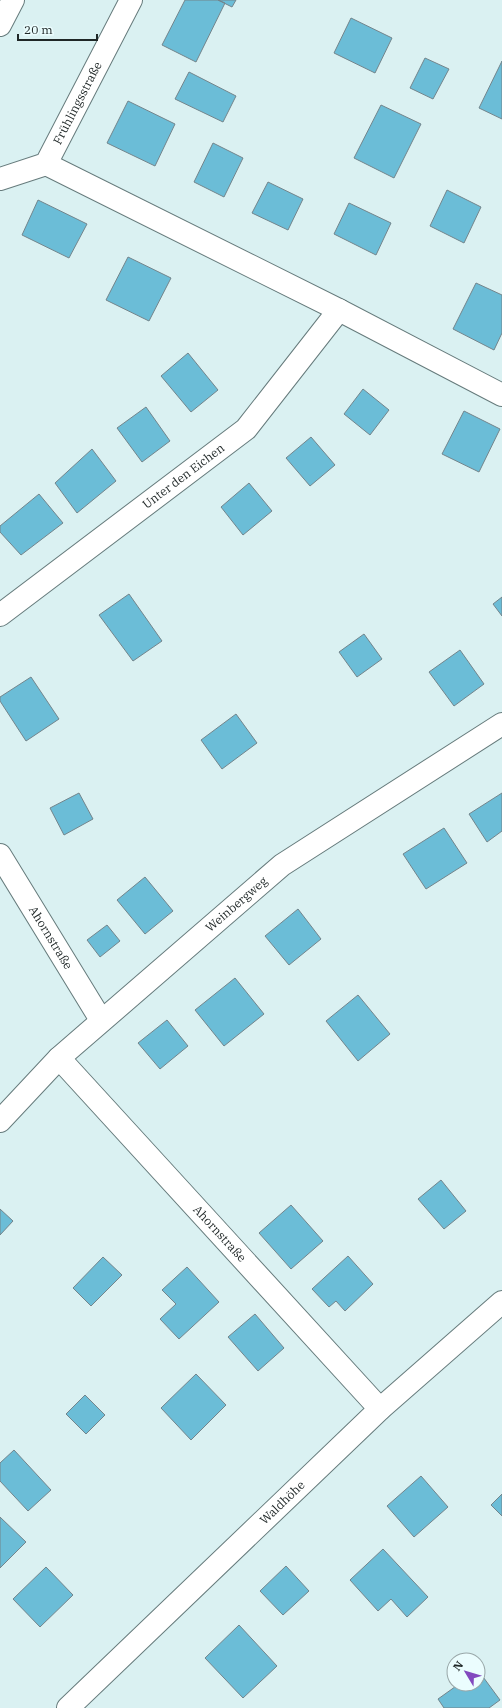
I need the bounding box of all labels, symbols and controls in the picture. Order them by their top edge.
scale bar [18,16,97,42]
text: 20 m [24,22,53,37]
street label: Frühlingsstraße [49,59,105,147]
street label: Unter den Eichen [139,440,227,512]
street label: Weinbergweg [202,873,270,935]
street label: Ahornstraße [26,903,76,972]
street label: Ahornstraße [190,1202,250,1265]
street label: Waldhöhe [256,1477,308,1527]
north arrow [446,1652,486,1692]
text: N [450,1658,466,1674]

